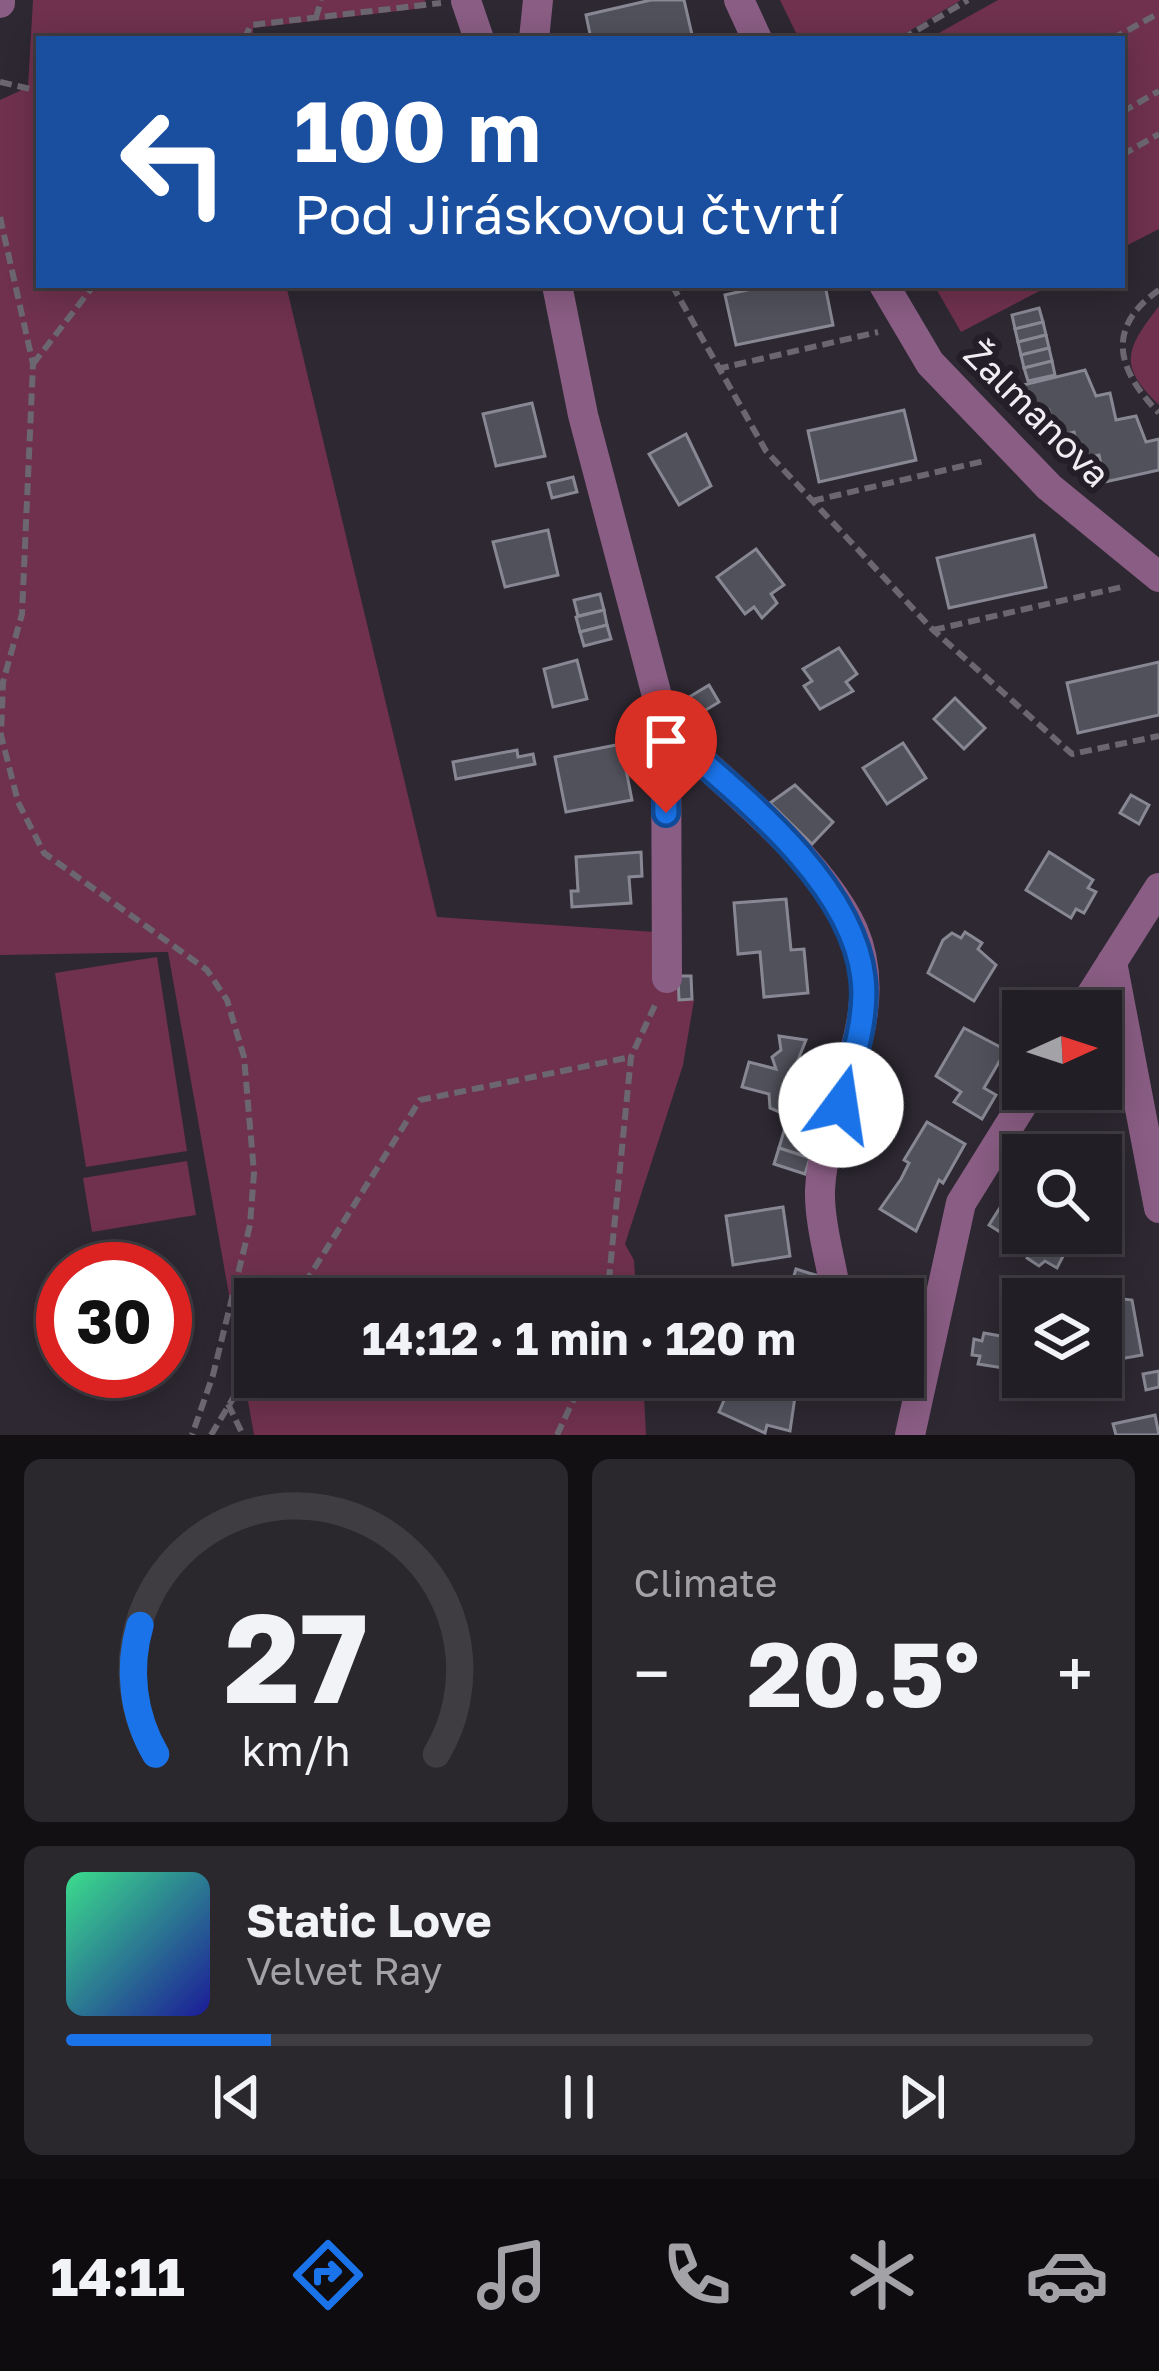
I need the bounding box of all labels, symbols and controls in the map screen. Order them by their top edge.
text: 100 m [294,80,541,180]
icon: left [96,84,252,240]
text: Pod Jiráskovou čtvrtí [294,181,841,246]
street label: Žalmanova [956,332,1119,495]
pin [615,690,717,813]
icon: arrive [633,708,699,774]
north arrow [1002,990,1122,1110]
map controls [1002,990,1122,1398]
position arrow [778,1042,904,1168]
button: search [1002,1134,1122,1254]
speed limit sign: 30 [36,1242,192,1398]
button: layers [1002,1278,1122,1398]
text: 14:12 · 1 min · 120 m [362,1311,796,1365]
text: Climate [634,1559,777,1606]
text: 27 [224,1581,368,1730]
text: 20.5° [747,1619,979,1727]
text: − [634,1633,670,1713]
text: + [1057,1633,1093,1713]
text: km/h [241,1723,350,1774]
text: Static Love [246,1893,492,1947]
text: Velvet Ray [246,1947,442,1994]
icon: previous [204,2064,270,2130]
icon: pause [546,2064,612,2130]
icon: next [889,2064,955,2130]
icon: directions [286,2233,370,2317]
icon: music [470,2233,554,2317]
icon: phone [655,2233,739,2317]
icon: climate [840,2233,924,2317]
icon: car [1025,2233,1109,2317]
text: 14:11 [50,2243,185,2308]

